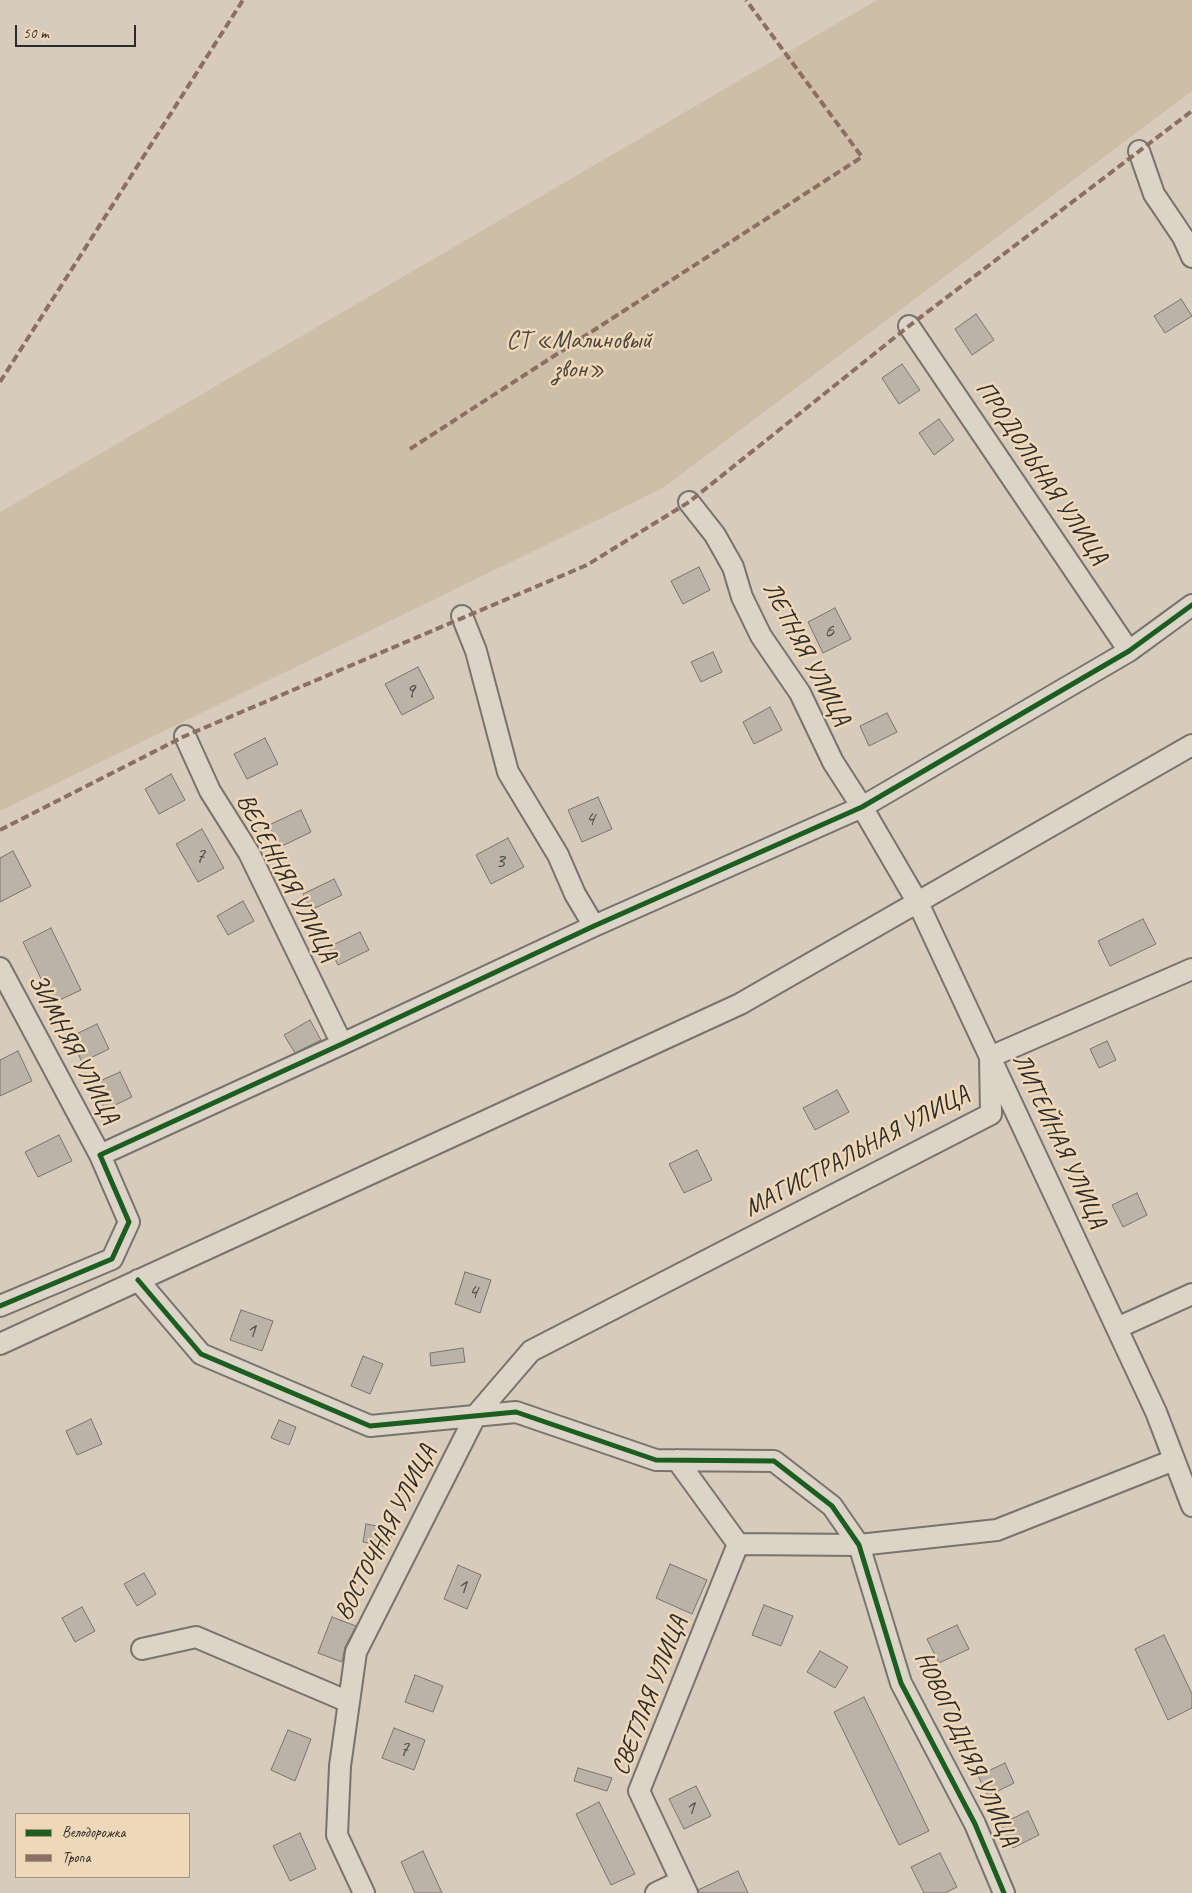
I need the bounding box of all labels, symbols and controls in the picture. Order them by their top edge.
scale bar [18,15,139,47]
text: 50 m [23,24,49,43]
park label: СТ «Малиновый звон» [506,326,652,385]
street label: ПРОДОЛЬНАЯ УЛИЦА [968,375,1114,571]
street label: ЛЕТНЯЯ УЛИЦА [756,577,856,731]
house number: 6 [824,618,834,644]
house number: 9 [405,678,415,704]
street label: ВЕСЕННЯЯ УЛИЦА [229,789,343,967]
house number: 4 [585,806,595,832]
house number: 7 [195,843,205,869]
house number: 3 [495,848,505,874]
street label: ЗИМНЯЯ УЛИЦА [21,969,125,1129]
street label: ЛИТЕЙНАЯ УЛИЦА [1005,1049,1113,1233]
street label: МАГИСТРАЛЬНАЯ УЛИЦА [739,1080,975,1224]
house number: 4 [468,1279,478,1305]
house number: 1 [246,1318,256,1344]
street label: ВОСТОЧНАЯ УЛИЦА [329,1440,443,1626]
house number: 1 [457,1574,467,1600]
street label: СВЕТЛАЯ УЛИЦА [606,1612,694,1780]
street label: НОВОГОДНЯЯ УЛИЦА [908,1647,1024,1851]
house number: 7 [399,1736,409,1762]
house number: 1 [685,1795,695,1821]
legend [15,1813,190,1878]
text: Велодорожка [62,1823,125,1842]
text: Тропа [62,1848,90,1867]

